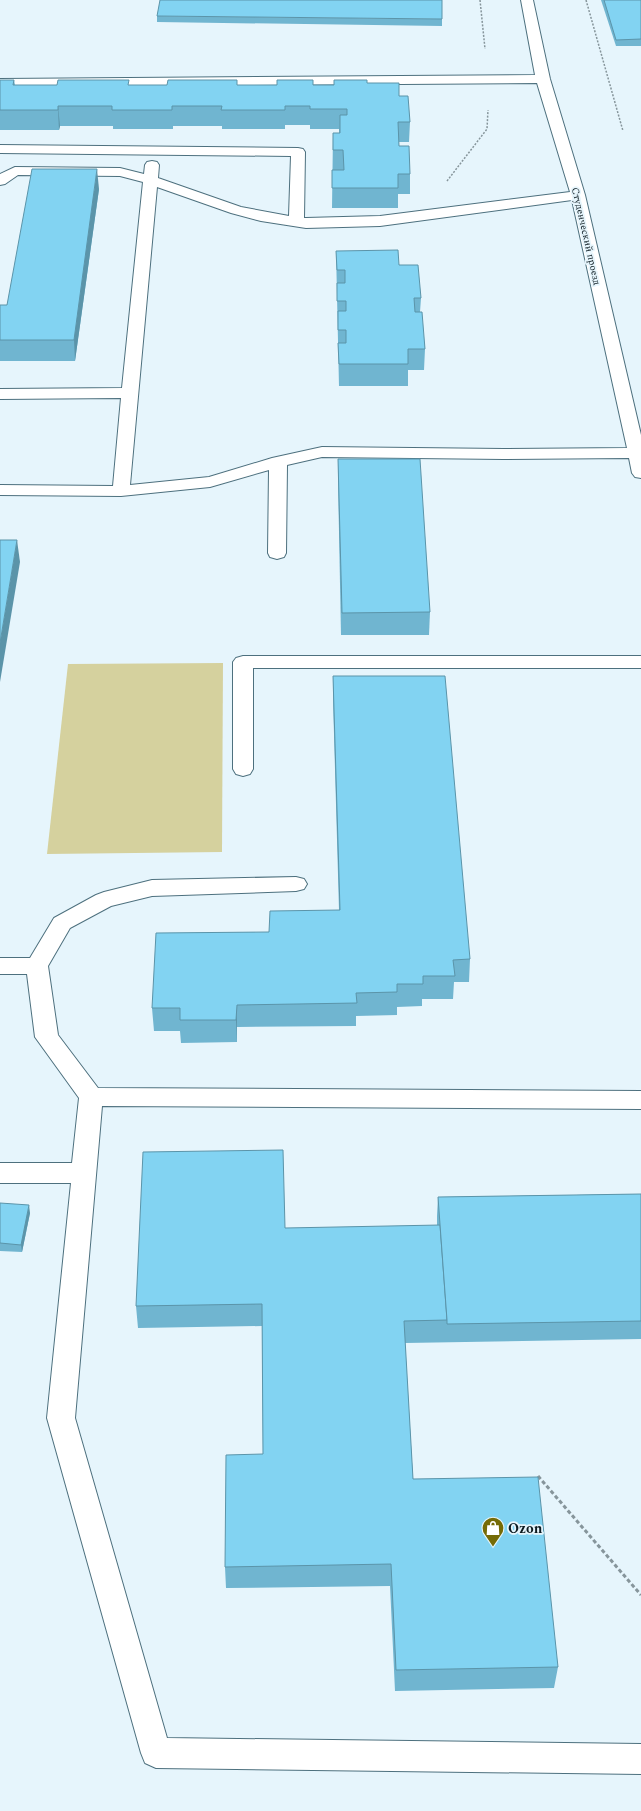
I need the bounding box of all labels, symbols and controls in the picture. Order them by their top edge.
street label: Студенческий проезд [567,186,605,287]
shop icon: Ozon [480,1515,506,1548]
place label: Ozon [508,1518,543,1539]

